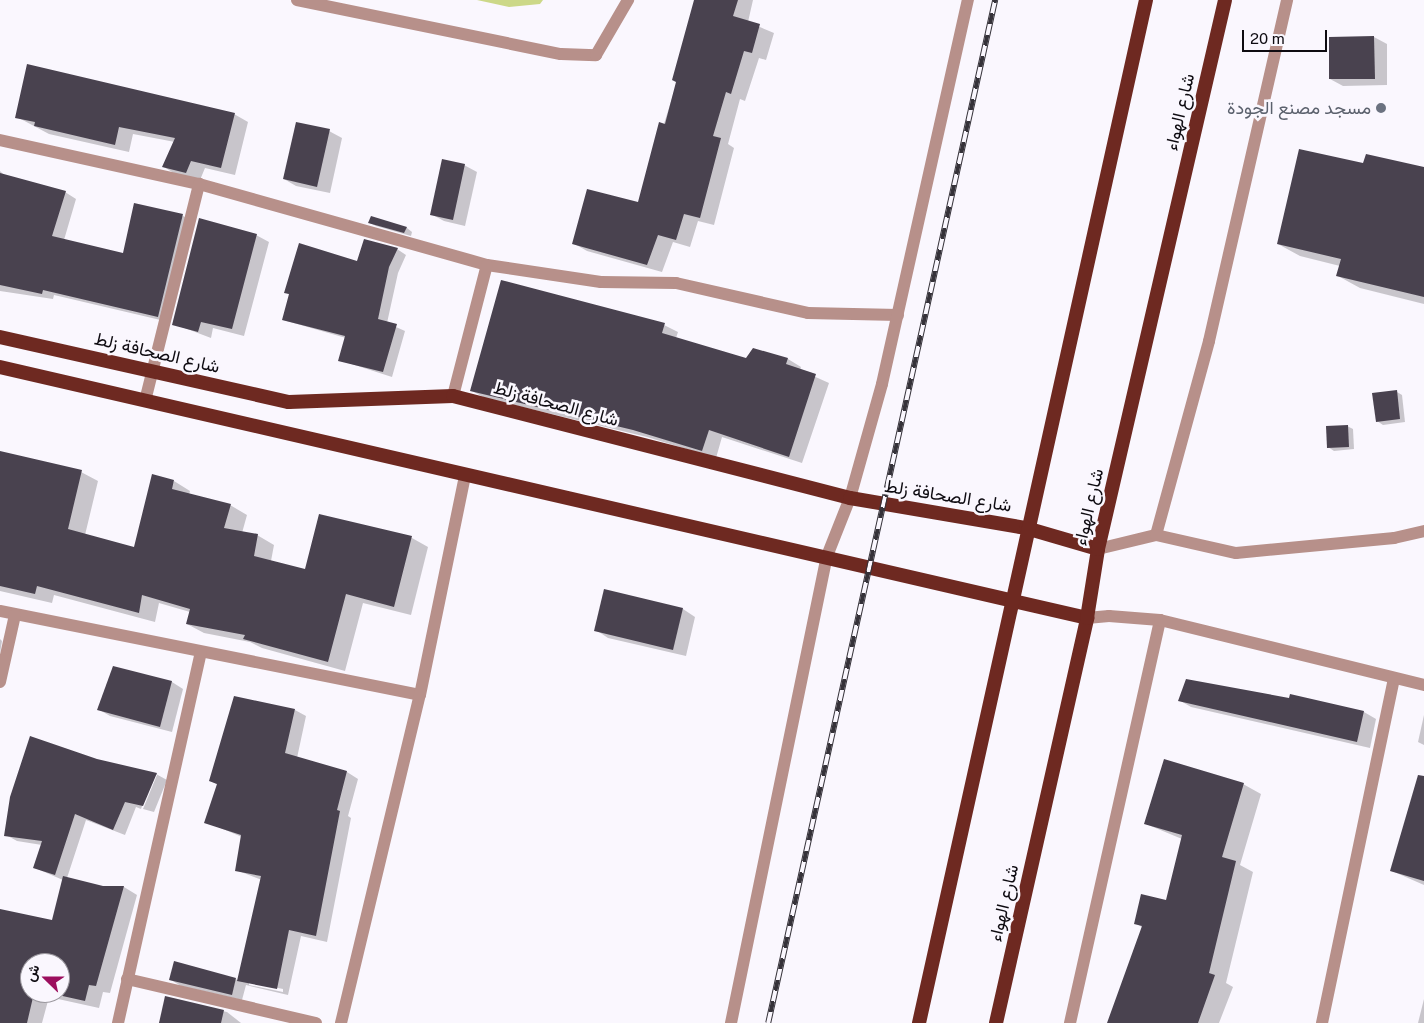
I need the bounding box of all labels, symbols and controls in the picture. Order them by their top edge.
scale bar [1244,20,1329,52]
text: 20 m [1250,30,1285,47]
street label: شارع الهواء [1161,71,1199,153]
place label: مسجد مصنع الجودة [1227,97,1371,119]
marker: مسجد مصنع الجودة [1375,102,1387,114]
street label: شارع الصحافة زلط [92,328,222,378]
street label: شارع الصحافة زلط [491,377,621,431]
street label: شارع الهواء [1070,466,1108,548]
street label: شارع الصحافة زلط [883,475,1013,517]
street label: شارع الهواء [985,862,1023,944]
north arrow [20,953,70,1003]
text: ش [21,962,43,984]

